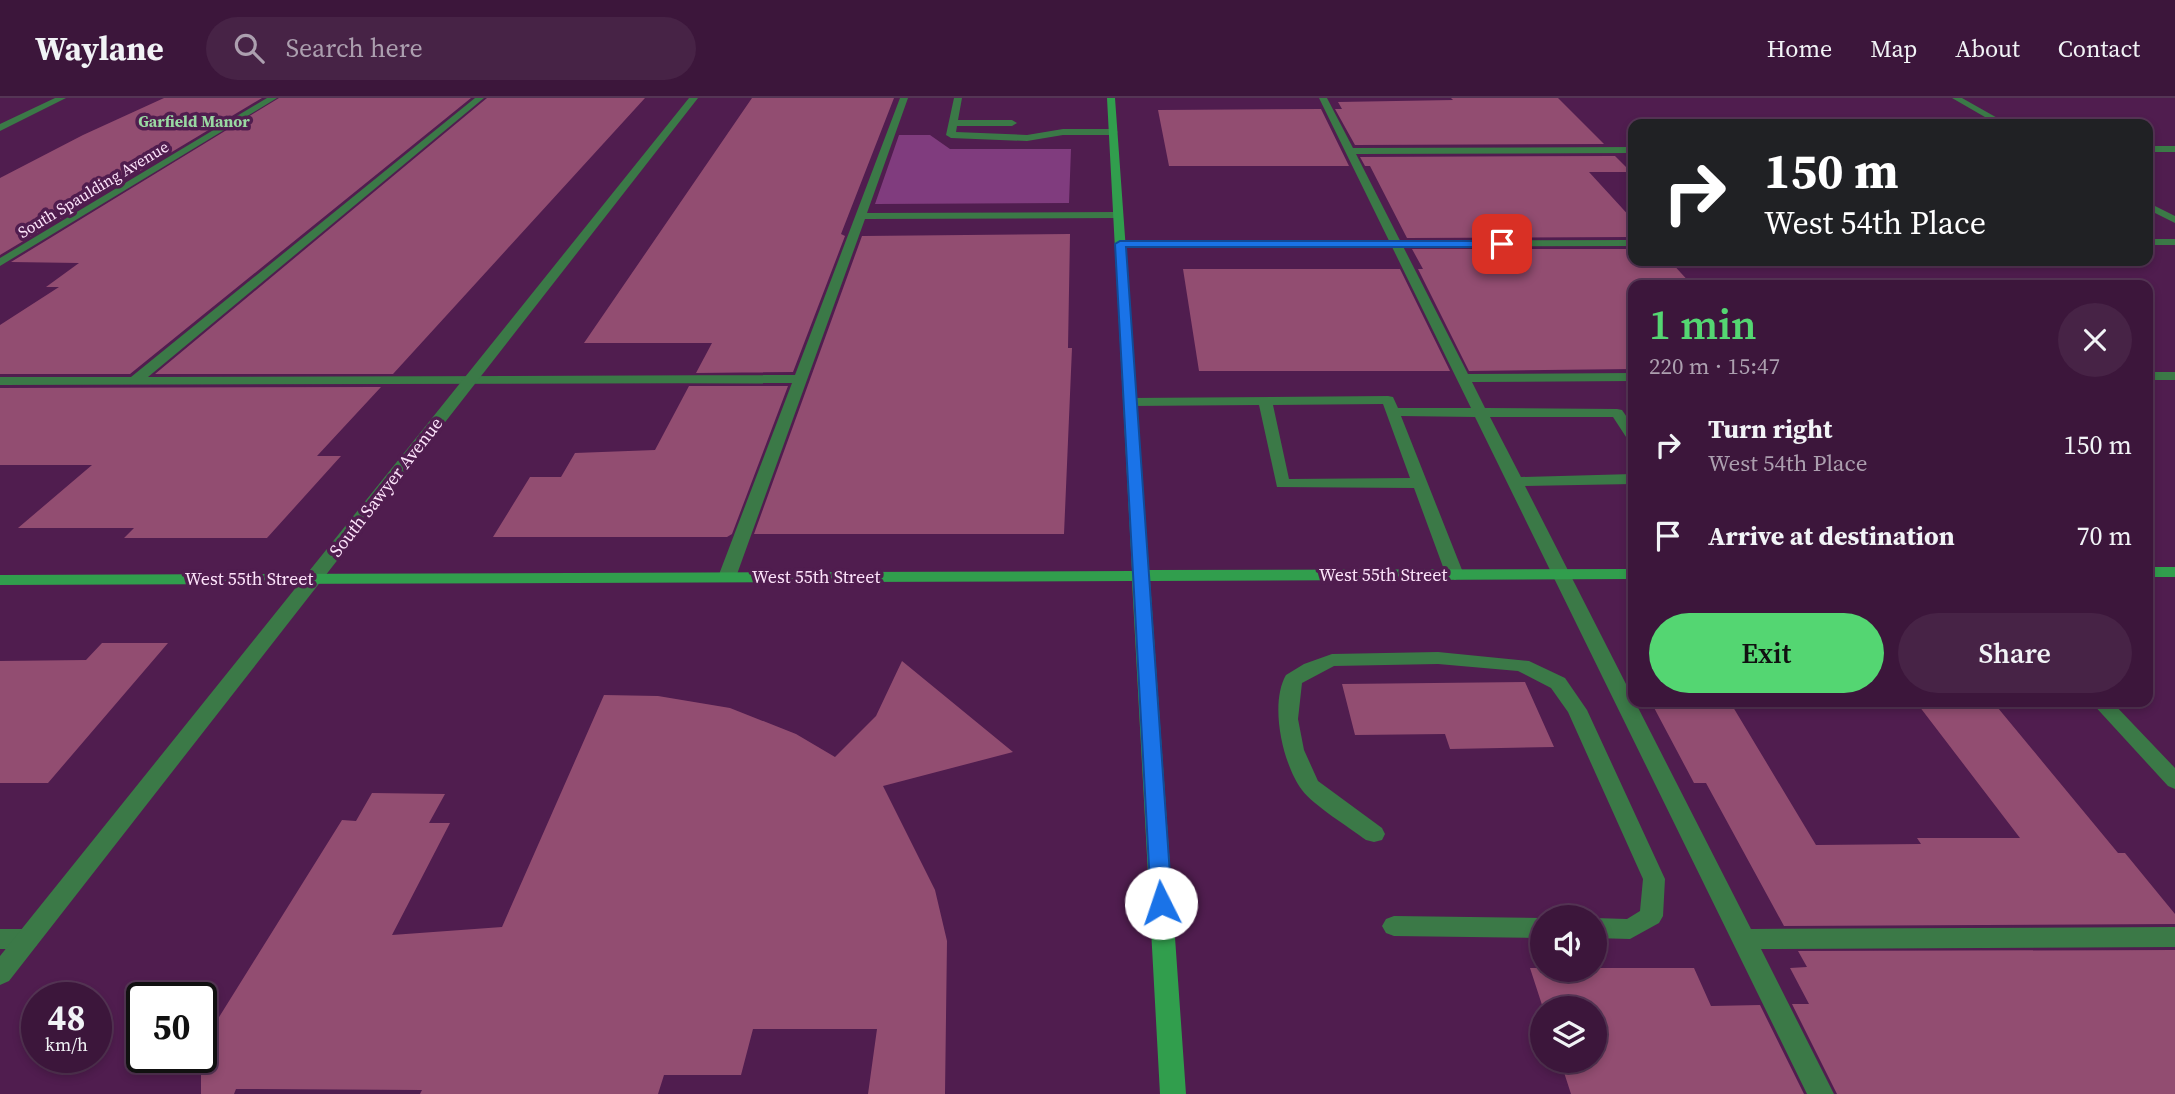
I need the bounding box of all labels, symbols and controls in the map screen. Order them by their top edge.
search box [206,17,696,80]
text: Waylane [35,26,164,71]
icon: search [230,29,268,67]
text: Search here [286,30,423,66]
text: Home [1767,32,1832,65]
text: Map [1870,32,1917,65]
text: About [1955,32,2020,65]
text: Contact [2058,32,2140,65]
district label: Garfield Manor [138,110,250,132]
street label: South Spaulding Avenue [13,135,173,243]
text: 150 m [1764,137,1899,204]
icon: right [1649,147,1740,238]
text: West 54th Place [1764,201,1986,245]
pin [1472,214,1532,274]
icon: arrive [1483,225,1521,263]
text: 1 min [1649,295,1757,353]
button: close [2058,303,2132,377]
text: 220 m · 15:47 [1649,350,1780,382]
text: Turn right [1708,411,1832,447]
street label: South Sawyer Avenue [323,412,448,562]
icon: right [1649,426,1687,464]
text: 150 m [2064,427,2132,463]
text: West 54th Place [1708,447,1868,479]
icon: arrive [1649,517,1687,555]
text: Arrive at destination [1708,518,1955,554]
text: 70 m [2077,518,2132,554]
street label: West 55th Street [1319,562,1447,587]
street label: West 55th Street [752,564,880,589]
street label: West 55th Street [185,566,313,591]
button: Exit [1649,613,1884,693]
button: Share [1898,613,2132,693]
position arrow [1124,866,1198,940]
map controls [1530,905,1607,1073]
button: sound [1530,905,1607,982]
speed limit sign: 50 [126,982,217,1073]
text: 48 [48,994,85,1042]
button: layers [1530,996,1607,1073]
text: km/h [45,1032,88,1057]

